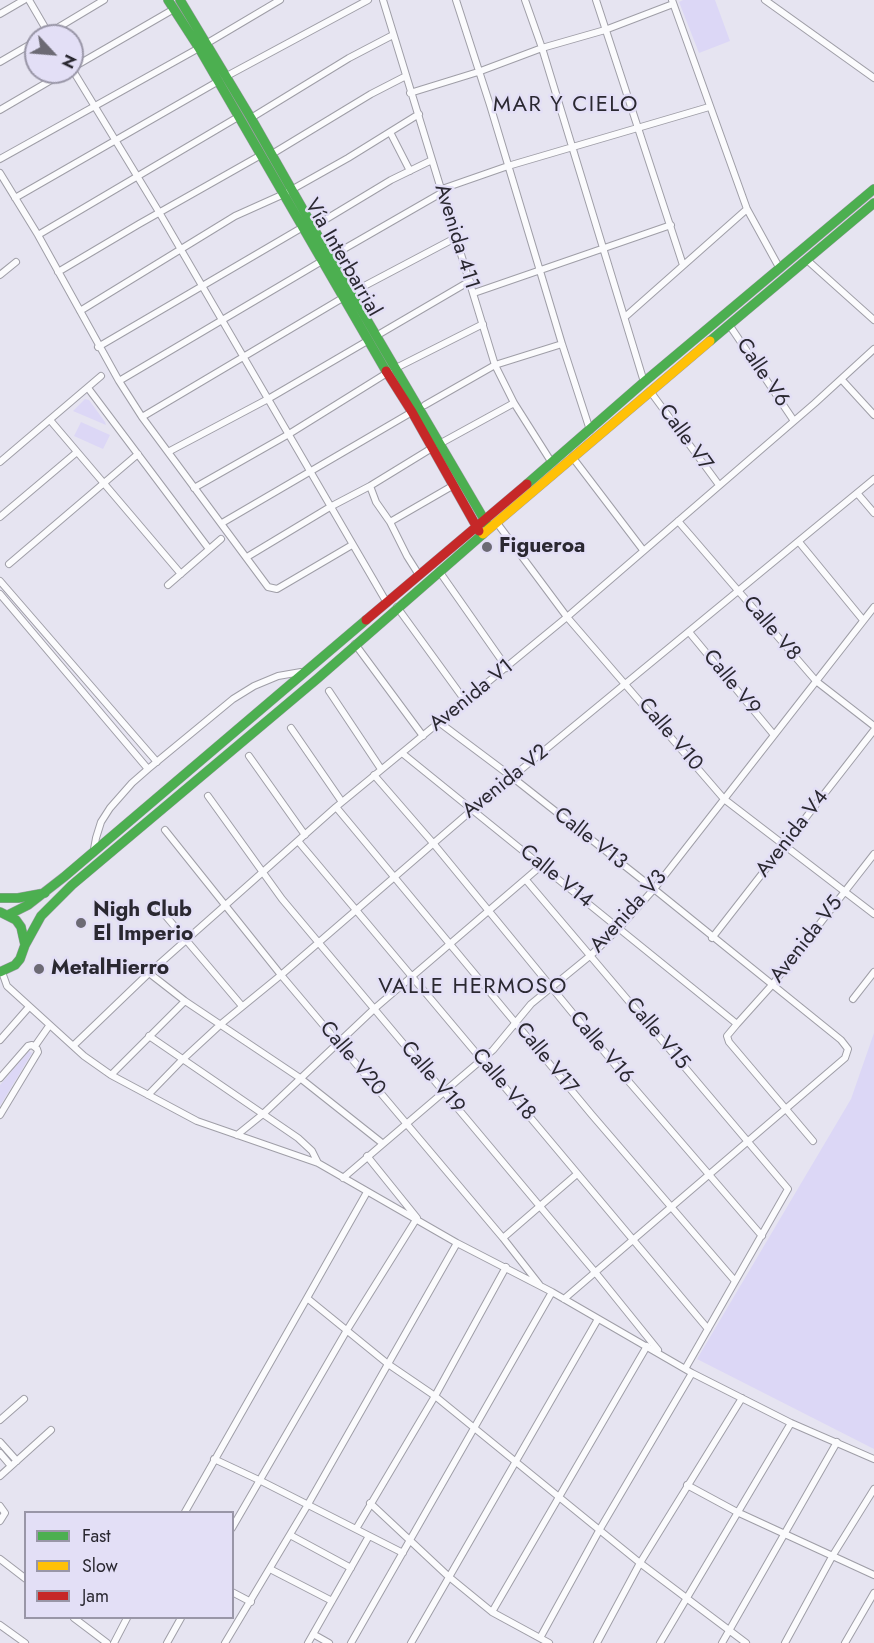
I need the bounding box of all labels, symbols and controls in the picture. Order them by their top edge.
north arrow [24,24,84,84]
text: N [56,50,82,72]
district label: MAR Y CIELO [493,93,639,119]
street label: Avenida 411 [428,181,484,293]
street label: Vía Interbarrial [298,195,386,321]
street label: Calle V6 [730,334,794,412]
street label: Calle V7 [652,400,718,476]
place label: Figueroa [499,534,585,560]
marker: Figueroa [480,540,494,554]
street label: Calle V8 [737,592,805,666]
street label: Calle V9 [697,645,765,721]
street label: Avenida V1 [425,655,519,737]
street label: Calle V10 [632,694,708,776]
street label: Avenida V2 [458,740,554,824]
street label: Avenida V4 [751,785,835,883]
street label: Calle V13 [548,803,632,875]
street label: Calle V14 [514,840,598,914]
street label: Avenida V3 [585,865,673,959]
street label: Avenida V5 [765,892,849,988]
place label: Nigh Club El Imperio [93,898,193,948]
marker: Nigh Club El Imperio [74,916,88,930]
place label: MetalHierro [51,956,169,982]
marker: MetalHierro [32,962,46,976]
district label: VALLE HERMOSO [378,975,568,1001]
street label: Calle V15 [620,993,694,1075]
street label: Calle V16 [563,1007,639,1089]
street label: Calle V20 [314,1017,390,1101]
street label: Calle V17 [509,1018,583,1100]
street label: Calle V19 [394,1037,470,1119]
street label: Calle V18 [466,1044,540,1126]
legend [24,1511,234,1619]
text: Fast [82,1523,111,1549]
text: Slow [82,1553,118,1579]
text: Jam [82,1583,109,1609]

